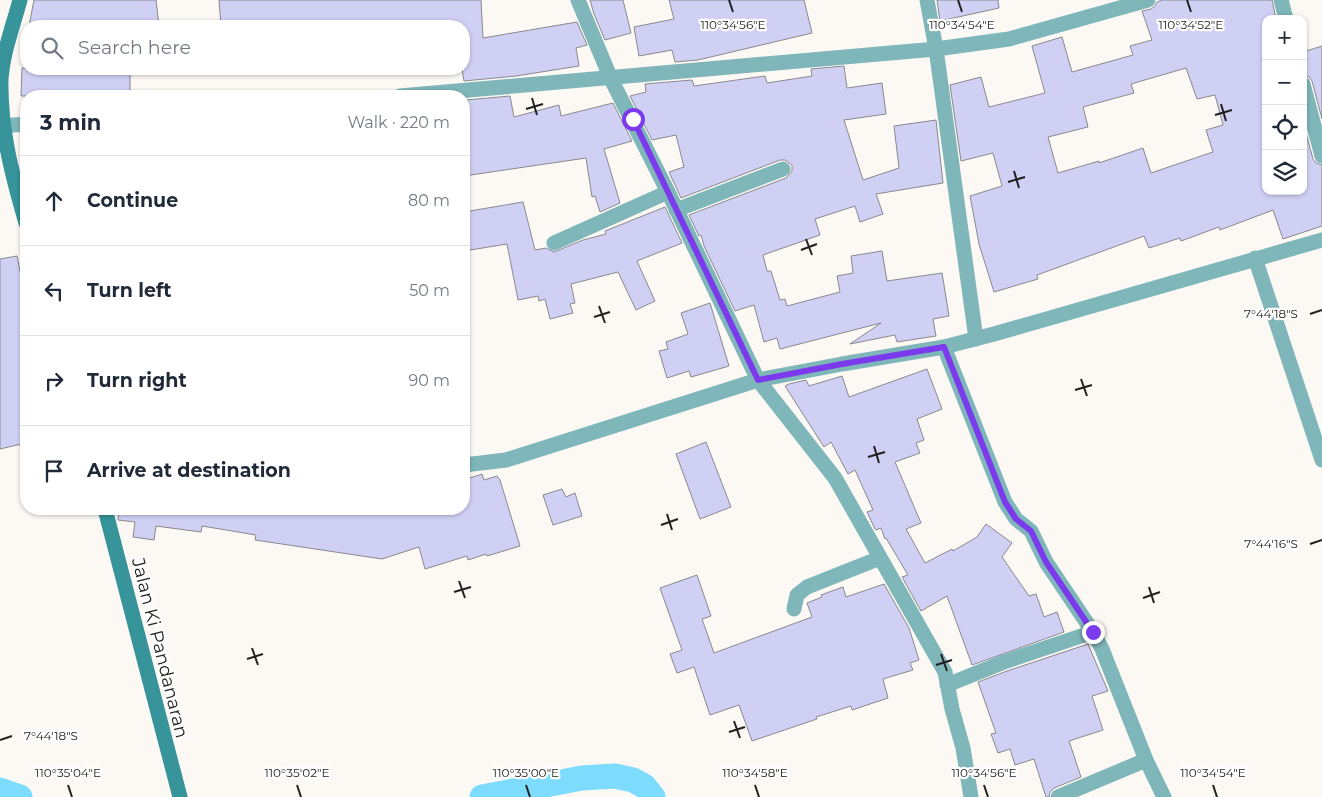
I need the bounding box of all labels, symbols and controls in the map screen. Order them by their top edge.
map controls [1262,15,1307,195]
button: + [1262,15,1307,60]
text: 110°34'56"E [700,17,766,32]
text: 110°34'54"E [929,17,995,32]
text: 110°34'52"E [1159,17,1223,32]
search box [20,20,470,75]
icon: search [38,34,66,62]
text: Search here [78,36,191,59]
button: − [1262,60,1307,105]
button: locate [1262,105,1307,150]
route start [622,108,645,131]
text: 3 min [40,110,101,135]
text: Walk · 220 m [347,113,450,132]
button: layers [1262,150,1307,195]
icon: ahead [40,187,68,215]
text: Continue [87,189,178,212]
text: 80 m [408,191,450,210]
icon: left [40,277,68,305]
text: Turn left [87,279,172,302]
text: 50 m [409,281,450,300]
text: 7°44'18"S [1244,306,1298,321]
icon: right [40,367,68,395]
text: Turn right [87,369,187,392]
text: 90 m [408,371,450,390]
icon: arrive [40,457,68,485]
text: Arrive at destination [87,459,291,482]
text: 7°44'16"S [1244,536,1298,551]
street label: Jalan Ki Pandanaran [127,555,193,740]
route end [1082,621,1105,644]
text: 7°44'18"S [24,728,78,743]
text: 110°35'04"E [35,765,101,780]
text: 110°35'02"E [264,765,330,780]
text: 110°35'00"E [493,765,559,780]
text: 110°34'58"E [722,765,788,780]
text: 110°34'56"E [951,765,1017,780]
text: 110°34'54"E [1180,765,1246,780]

